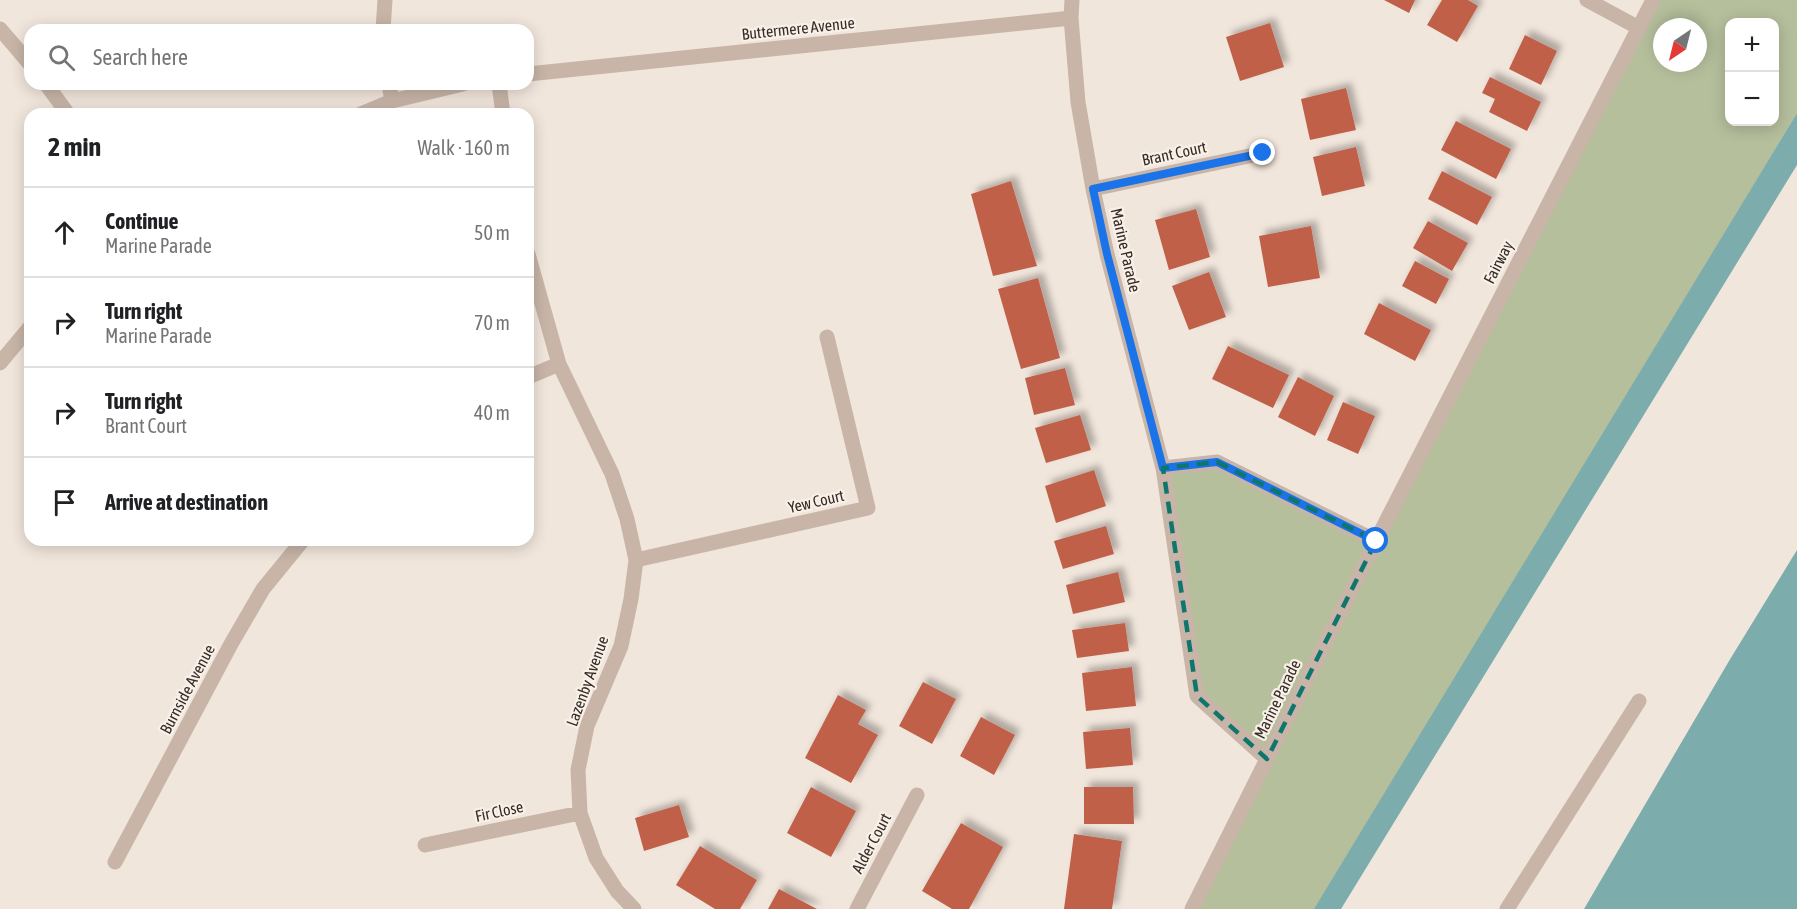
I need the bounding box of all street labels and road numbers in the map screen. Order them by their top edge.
street label: Buttermere Avenue [741,13,855,43]
street label: Brant Court [1140,137,1208,169]
street label: Marine Parade [1108,206,1144,294]
street label: Fairway [1480,237,1517,287]
street label: Yew Court [786,486,846,516]
street label: Lazenby Avenue [562,633,613,729]
street label: Burnside Avenue [156,641,218,737]
street label: Marine Parade [1250,657,1304,741]
street label: Fir Close [473,797,525,825]
street label: Alder Court [848,810,894,876]

